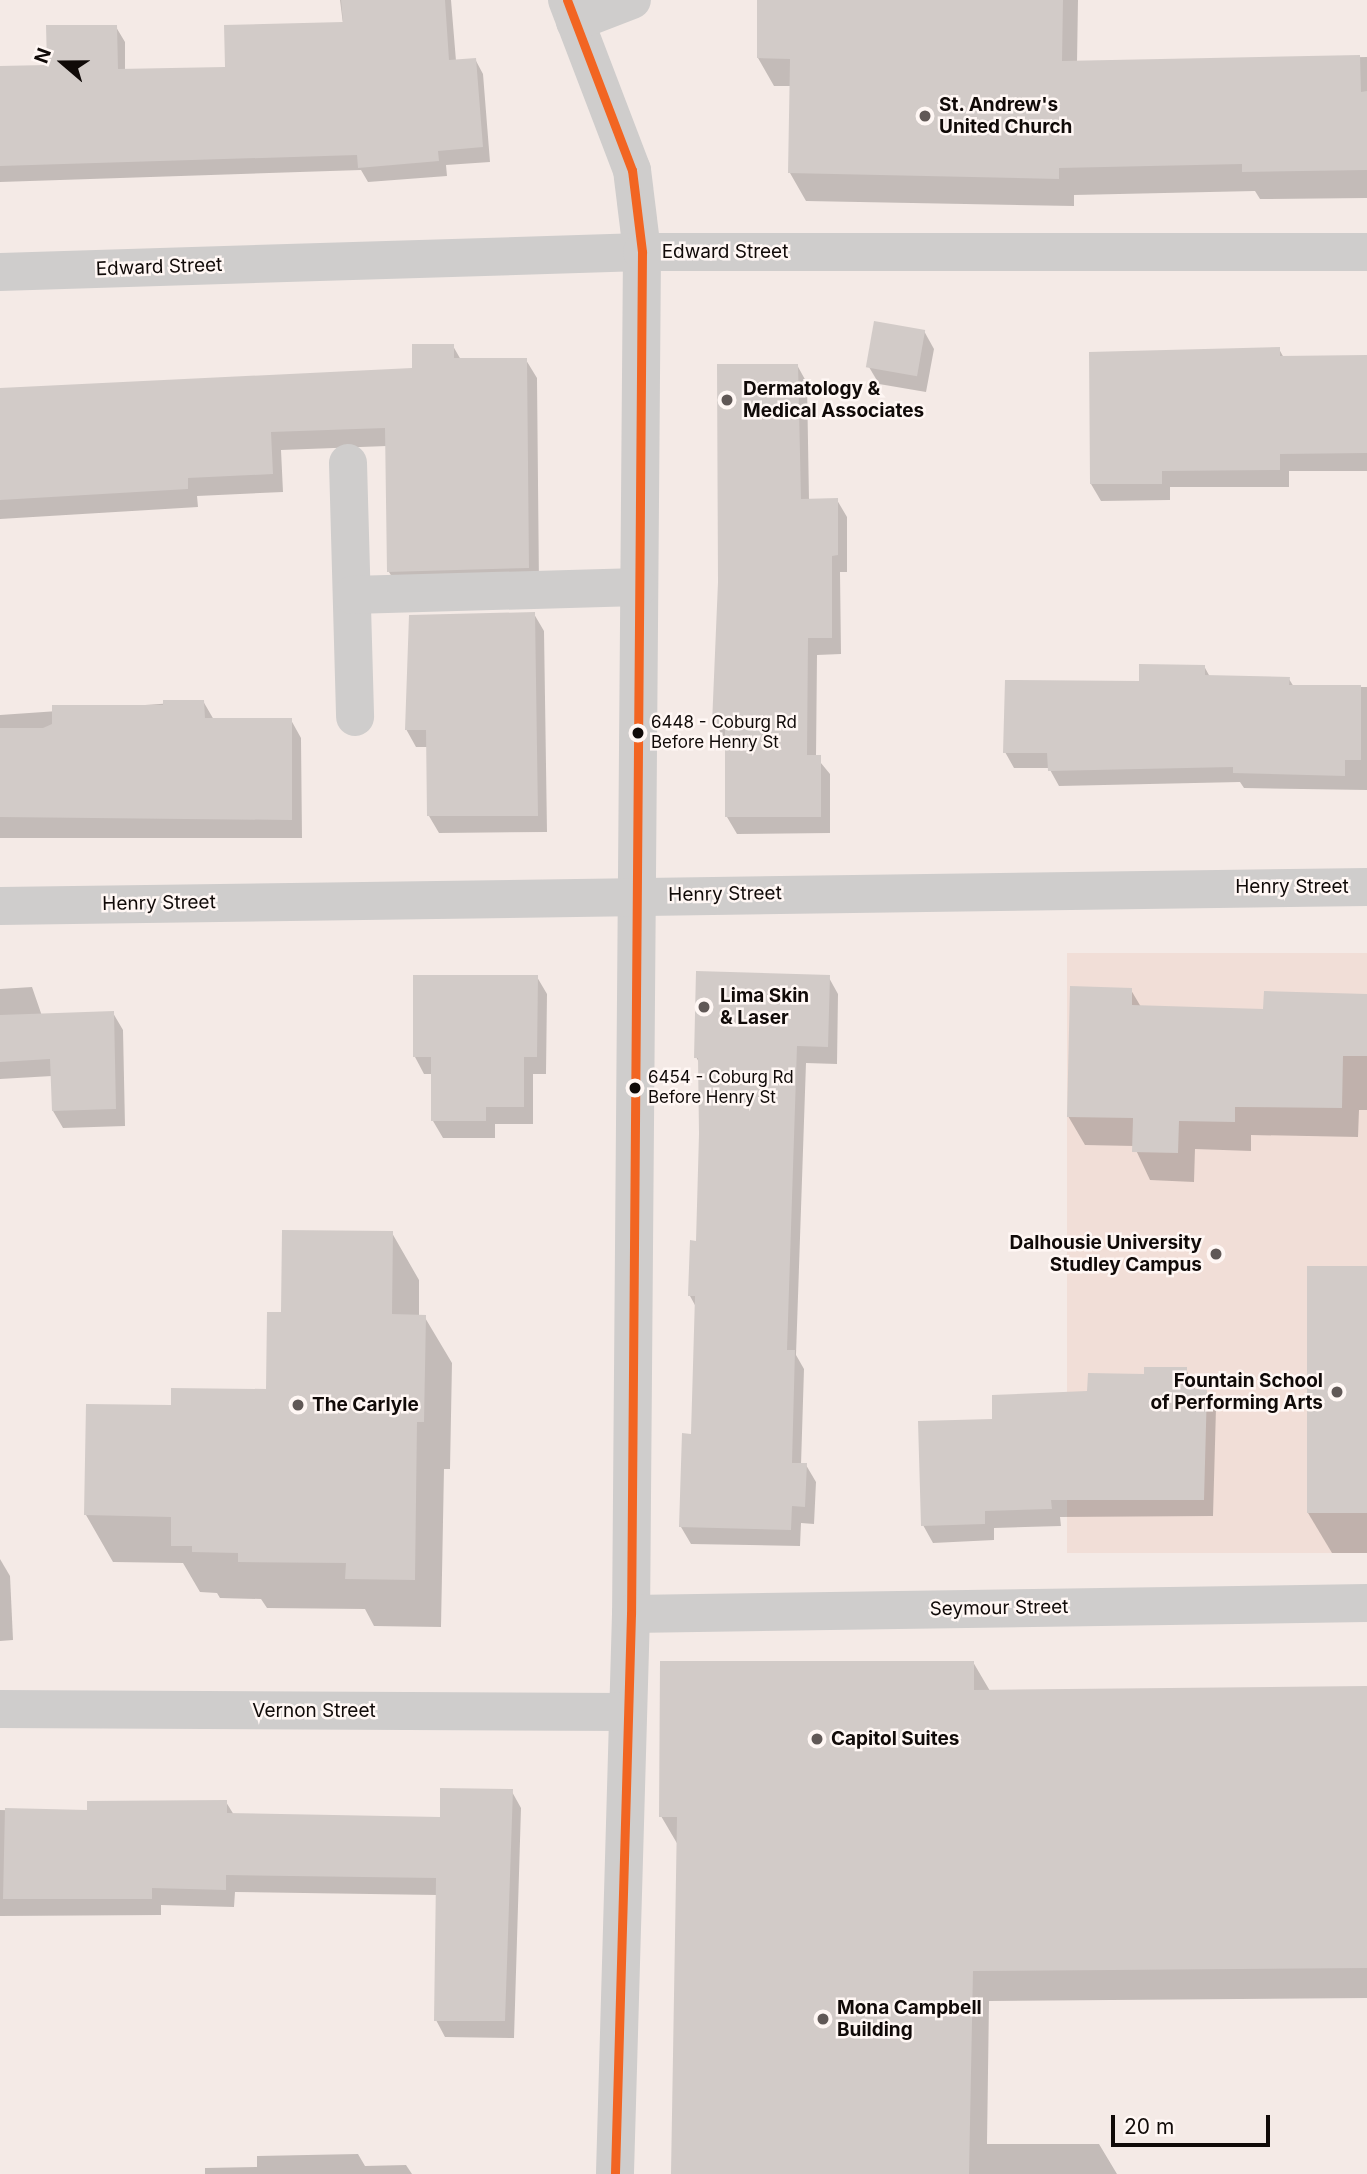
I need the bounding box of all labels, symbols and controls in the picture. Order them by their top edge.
north arrow [28,28,98,98]
text: N [30,45,56,66]
place label: St. Andrew's United Church [939,94,1072,138]
marker: St. Andrew's United Church [917,108,933,124]
street label: Edward Street [662,241,788,263]
street label: Edward Street [95,253,223,281]
place label: Dermatology & Medical Associates [743,378,924,422]
marker: Dermatology & Medical Associates [717,390,737,410]
place label: 6448 - Coburg Rd Before Henry St [651,713,797,753]
marker: 6448 - Coburg Rd Before Henry St [631,726,645,740]
street label: Henry Street [1235,876,1349,898]
street label: Henry Street [668,882,782,906]
street label: Henry Street [102,891,216,915]
place label: Lima Skin & Laser [720,985,809,1029]
marker: Lima Skin & Laser [694,997,714,1017]
place label: 6454 - Coburg Rd Before Henry St [648,1068,794,1108]
marker: 6454 - Coburg Rd Before Henry St [628,1081,642,1095]
place label: Dalhousie University Studley Campus [1010,1232,1202,1276]
marker: Dalhousie University Studley Campus [1208,1246,1224,1262]
place label: Fountain School of Performing Arts [1150,1370,1323,1414]
marker: Fountain School of Performing Arts [1329,1384,1345,1400]
place label: The Carlyle [312,1394,419,1416]
marker: The Carlyle [290,1397,306,1413]
street label: Seymour Street [929,1595,1069,1621]
street label: Vernon Street [252,1700,376,1722]
place label: Capitol Suites [831,1728,959,1750]
marker: Capitol Suites [809,1731,825,1747]
place label: Mona Campbell Building [837,1997,982,2041]
marker: Mona Campbell Building [815,2011,831,2027]
scale bar [1115,2100,1274,2144]
text: 20 m [1124,2114,1174,2139]

